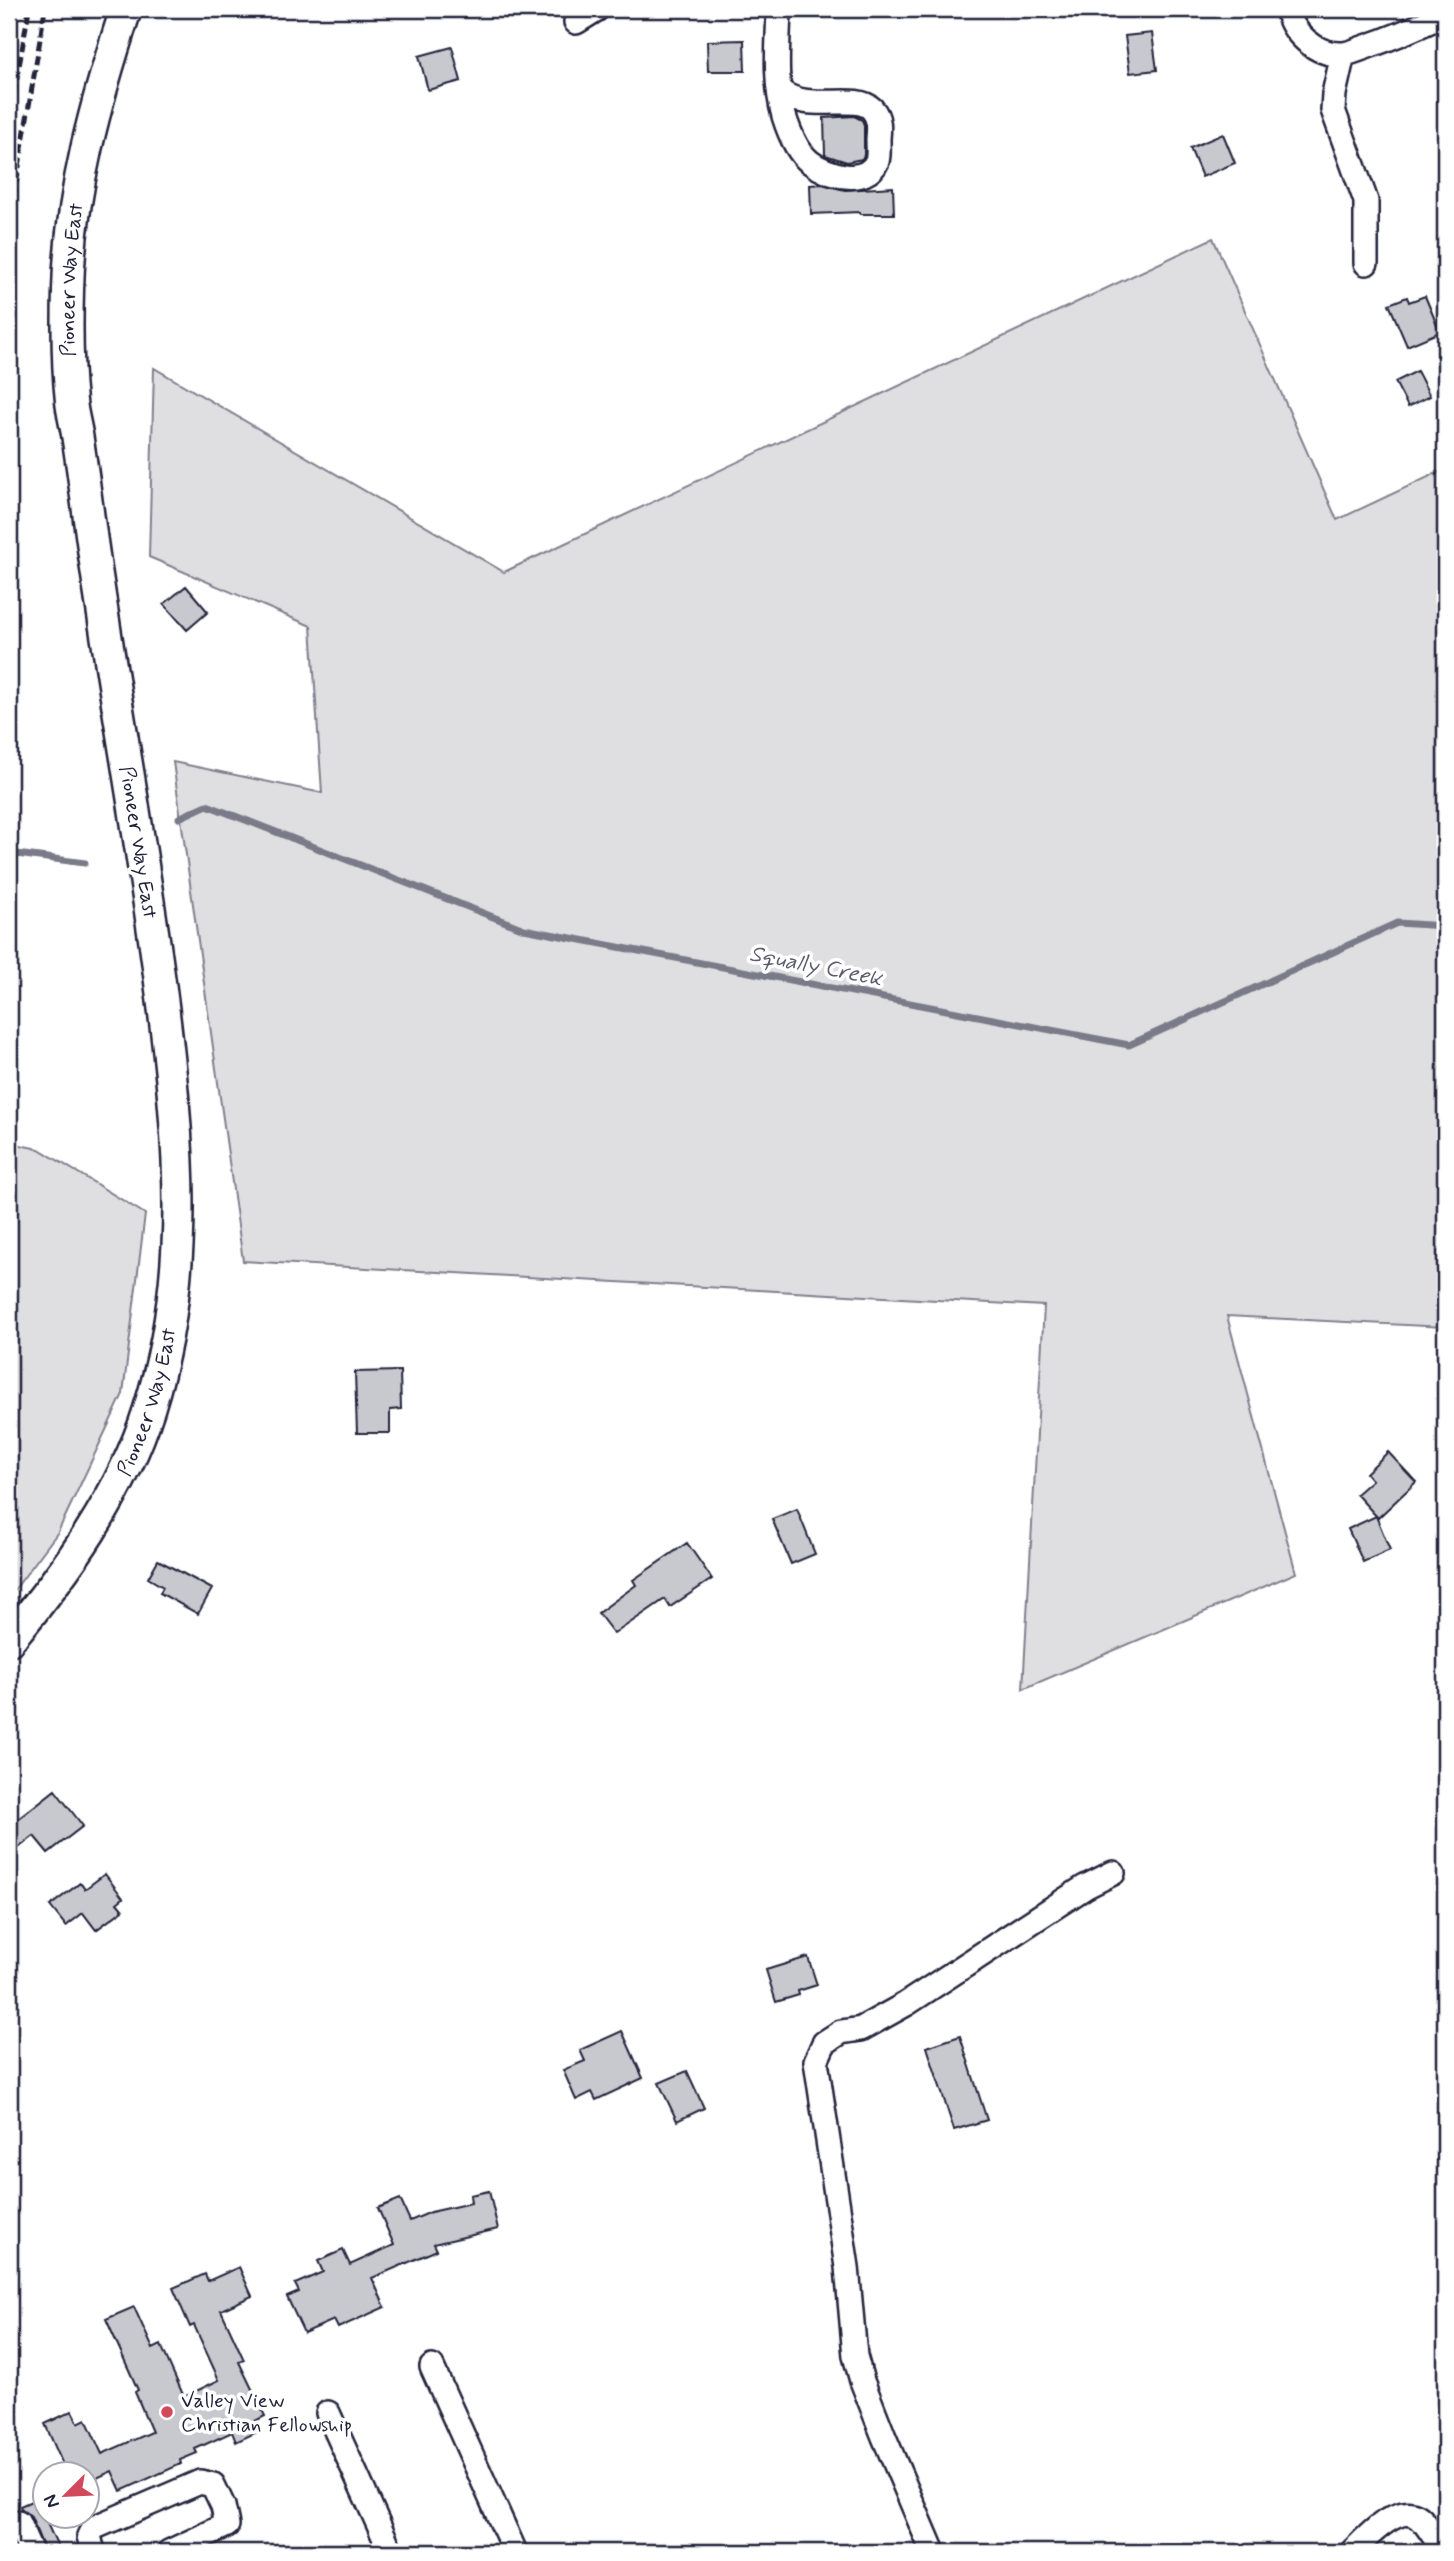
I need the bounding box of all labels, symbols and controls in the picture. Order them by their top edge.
street label: Pioneer Way East [54,201,91,357]
street label: Pioneer Way East [112,764,164,921]
water label: Squally Creek [747,939,885,995]
street label: Pioneer Way East [111,1325,183,1481]
place label: Valley View Christian Fellowship [181,2387,352,2439]
marker: Valley View Christian Fellowship [159,2404,175,2420]
north arrow [32,2460,102,2530]
text: N [38,2490,66,2512]

